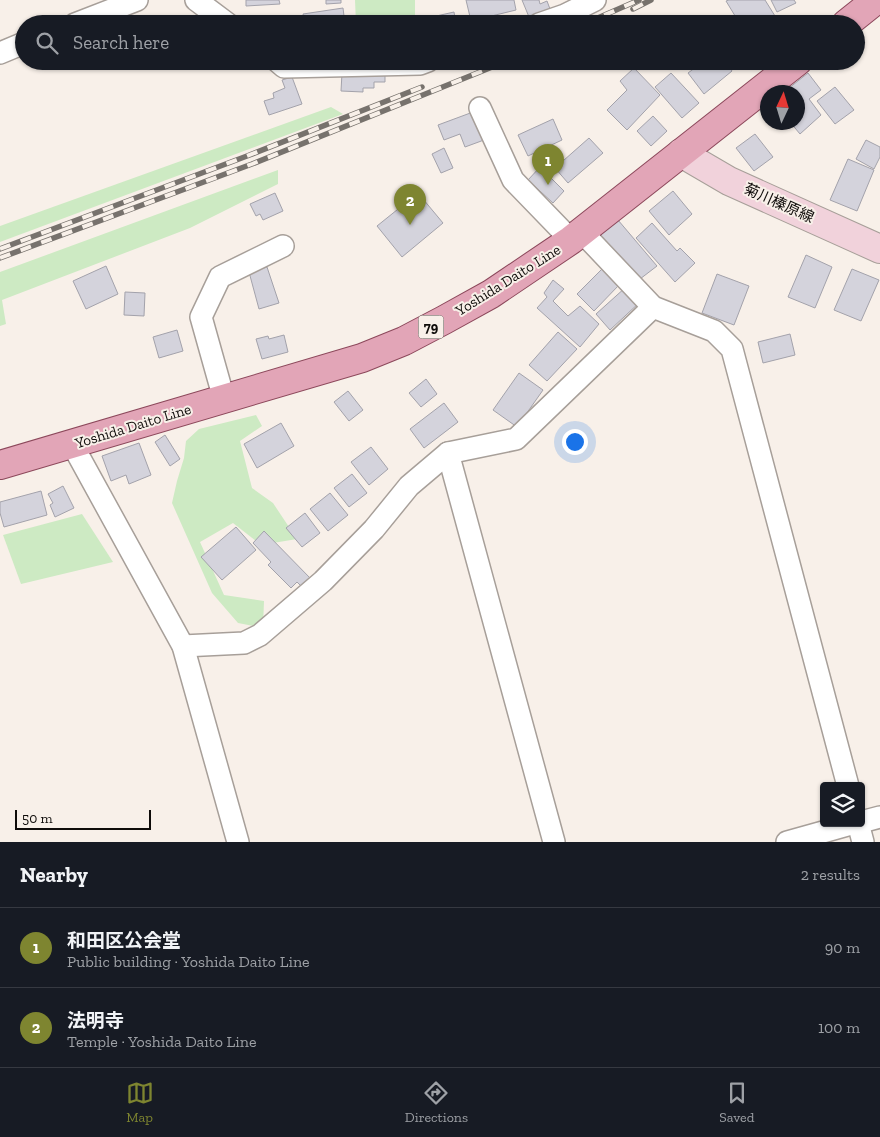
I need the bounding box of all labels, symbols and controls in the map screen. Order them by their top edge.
search box [15,15,865,70]
icon: search [33,29,61,57]
text: Search here [73,31,169,54]
north arrow [760,85,805,130]
pin: 1 [532,144,564,185]
street label: 菊川榛原線 [741,180,817,226]
pin: 2 [394,184,426,225]
street label: Yoshida Daito Line [451,240,564,320]
road number: 79 [418,316,444,338]
street label: Yoshida Daito Line [72,400,193,453]
your location [562,429,588,455]
map controls [820,782,865,827]
button: layers [820,782,865,827]
scale bar [15,807,151,830]
text: 50 m [22,810,53,827]
text: Nearby [20,862,88,887]
text: 2 results [801,865,860,884]
text: 和田区公会堂 [67,929,181,952]
text: 1 [33,938,39,957]
text: 90 m [825,938,860,957]
text: Public building · Yoshida Daito Line [67,952,310,971]
text: 法明寺 [67,1009,124,1032]
text: 2 [32,1018,40,1037]
text: 100 m [818,1018,860,1037]
text: Temple · Yoshida Daito Line [67,1032,256,1051]
tab: Map [126,1079,154,1126]
tab: Directions [405,1079,468,1126]
tab: Saved [719,1079,754,1126]

